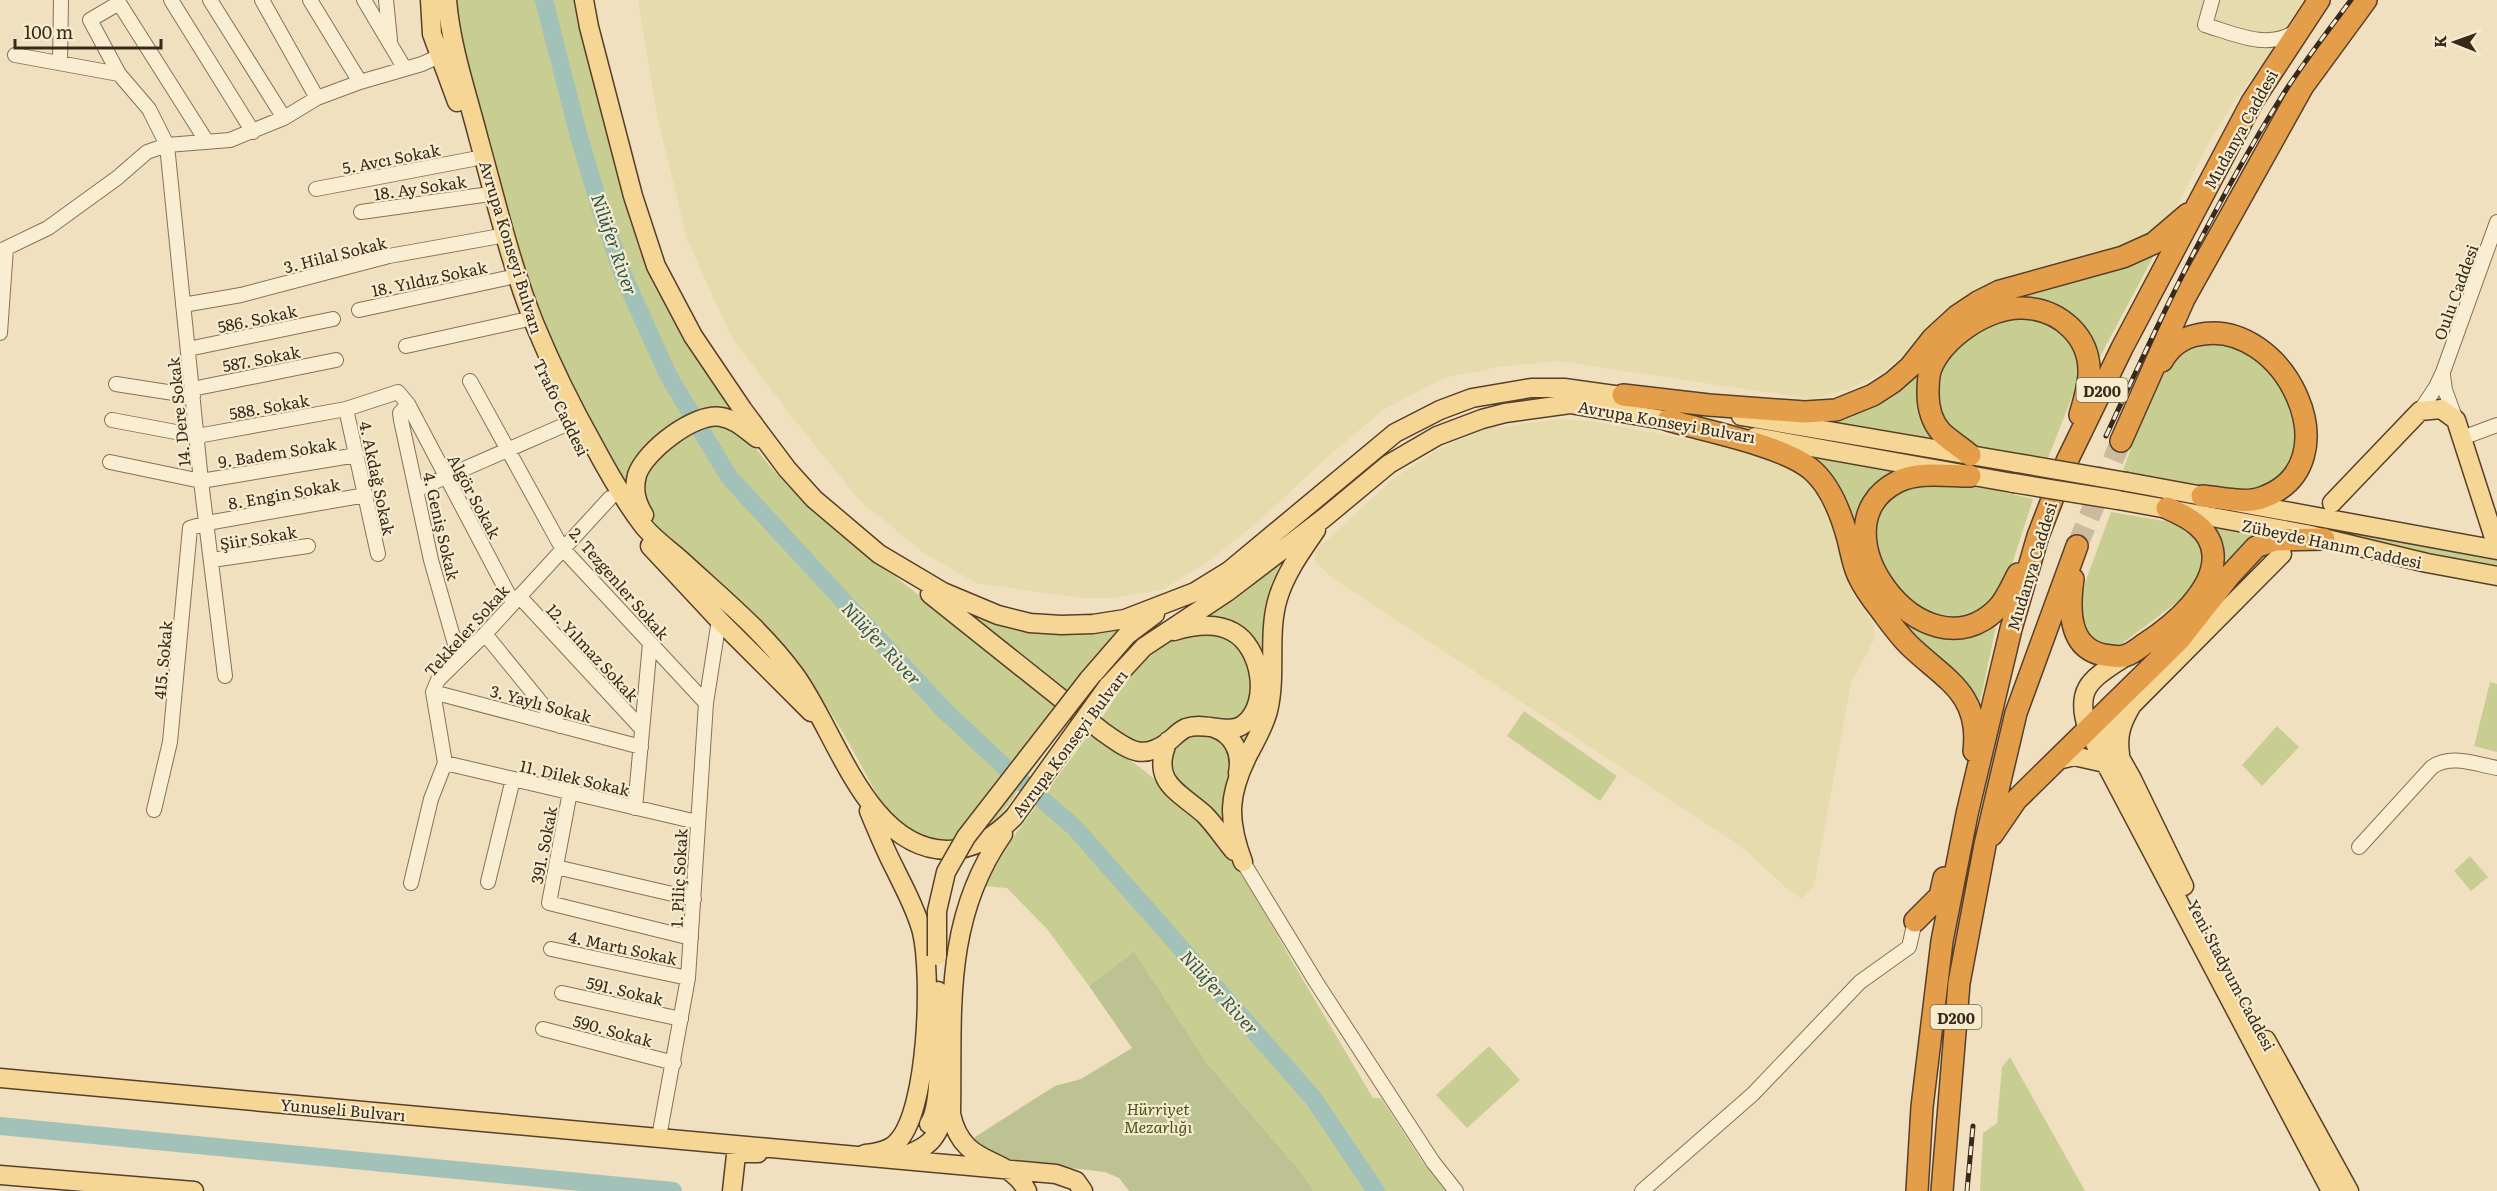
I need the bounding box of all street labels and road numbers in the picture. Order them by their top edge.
street label: Mudanya Caddesi [2197,65,2283,193]
street label: 5. Avcı Sokak [340,137,442,179]
street label: Avrupa Konseyi Bulvarı [474,158,550,336]
street label: 18. Ay Sokak [372,169,468,205]
street label: 3. Hilal Sokak [281,230,389,278]
street label: Oulu Caddesi [2427,241,2483,343]
street label: 18. Yıldız Sokak [369,254,489,302]
street label: 586. Sokak [215,298,299,338]
street label: 587. Sokak [220,339,302,377]
street label: Trafo Caddesi [528,354,596,460]
street label: 14. Dere Sokak [160,356,196,468]
road number: D200 [2076,378,2128,402]
street label: 588. Sokak [227,387,311,425]
street label: Avrupa Konseyi Bulvarı [1576,394,1758,448]
street label: 4. Akdağ Sokak [354,419,402,537]
street label: 9. Badem Sokak [216,431,338,473]
street label: Algör Sokak [443,450,507,543]
street label: 4. Geniş Sokak [418,469,466,583]
street label: 8. Engin Sokak [226,471,342,515]
street label: Mudanya Caddesi [2000,499,2062,633]
street label: Zübeyde Hanım Caddesi [2240,512,2424,574]
street label: Şiir Sokak [218,519,299,555]
street label: 2. Tezgenler Sokak [564,522,676,644]
street label: Tekkeler Sokak [418,578,514,682]
street label: 12. Yılmaz Sokak [541,598,645,706]
street label: 415. Sokak [147,619,177,700]
street label: Avrupa Konseyi Bulvarı [1005,664,1133,822]
street label: 3. Yaylı Sokak [488,678,595,728]
street label: 11. Dilek Sokak [518,753,633,801]
street label: 391. Sokak [524,804,562,886]
street label: 1. Piliç Sokak [663,828,693,928]
street label: Yeni Stadyum Caddesi [2182,895,2282,1055]
street label: 4. Martı Sokak [566,924,680,970]
street label: 591. Sokak [584,969,666,1011]
road number: D200 [1930,1005,1982,1029]
street label: 590. Sokak [571,1008,656,1052]
street label: Yunuseli Bulvarı [279,1092,407,1126]

